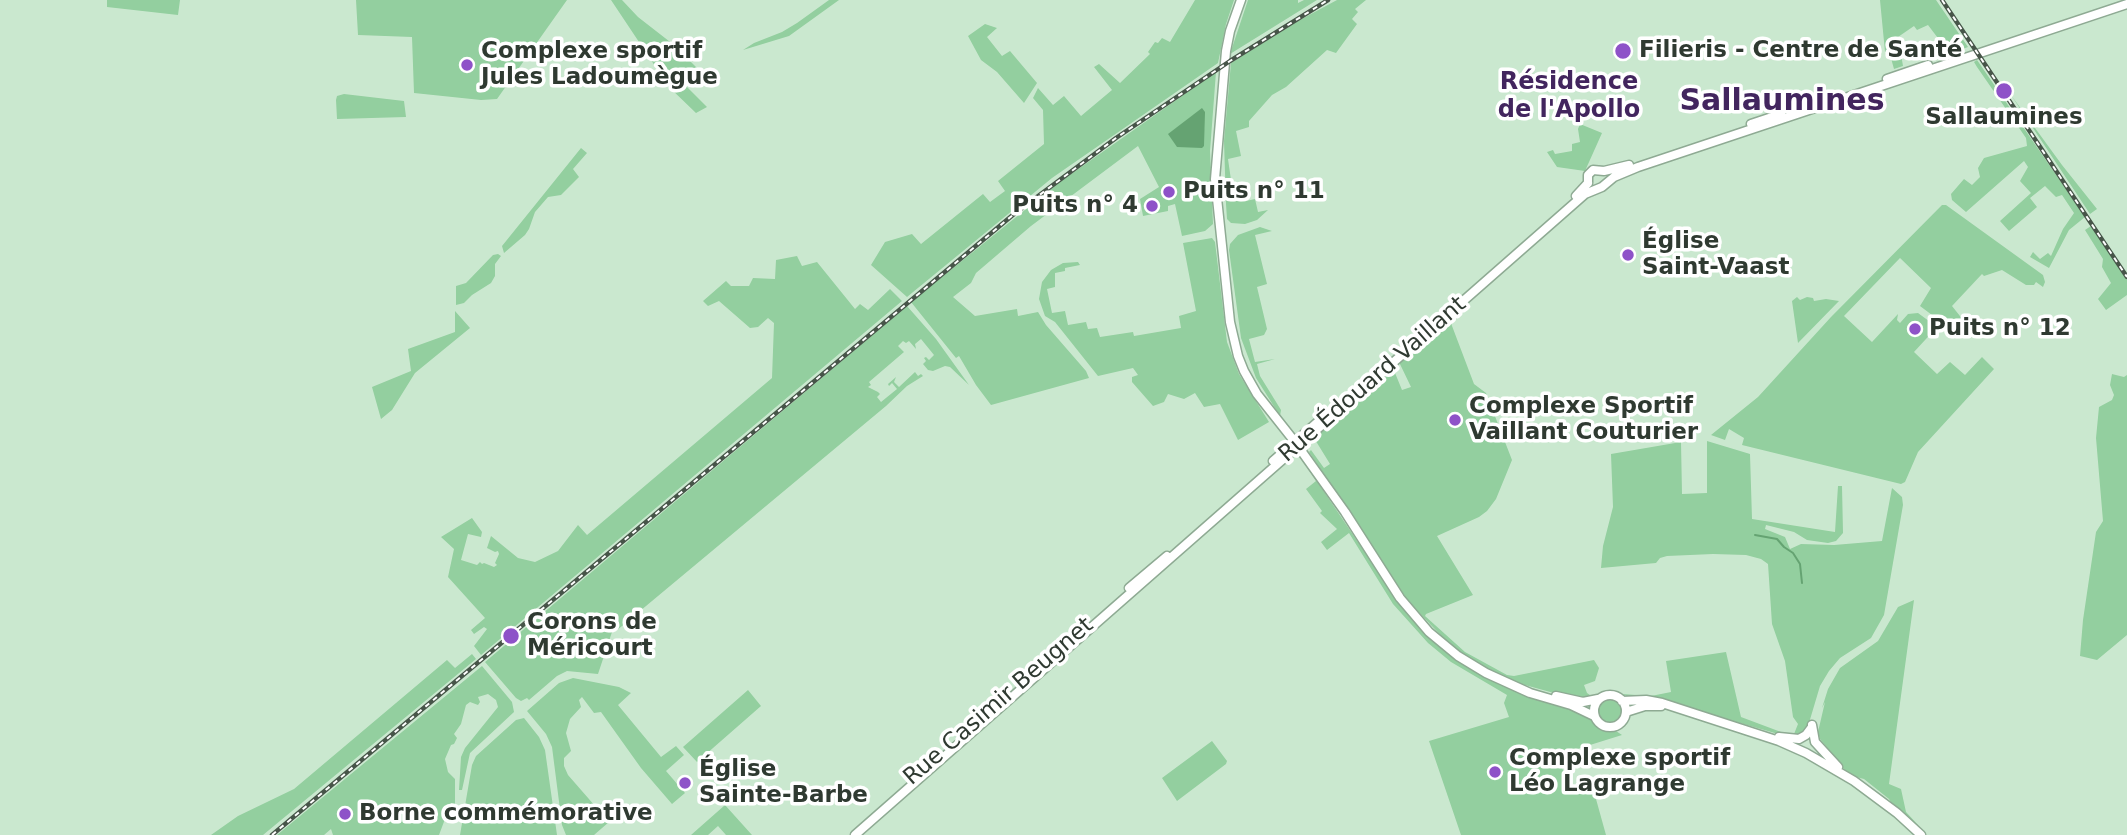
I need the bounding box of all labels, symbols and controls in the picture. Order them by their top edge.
place label: Filieris - Centre de Santé [1639,37,1962,65]
place label: Complexe sportif Jules Ladoumègue [481,38,718,92]
marker: Filieris - Centre de Santé [1613,41,1633,61]
marker: Complexe sportif Jules Ladoumègue [459,57,475,73]
district label: Résidence de l'Apollo [1498,69,1640,125]
marker: Sallaumines [1994,81,2014,101]
district label: Sallaumines [1679,84,1885,120]
place label: Sallaumines [1925,104,2083,132]
place label: Puits n° 11 [1183,178,1325,206]
marker: Puits n° 11 [1161,184,1177,200]
place label: Puits n° 4 [1012,192,1138,220]
marker: Puits n° 4 [1144,198,1160,214]
place label: Église Saint-Vaast [1642,228,1789,282]
marker: Église Saint-Vaast [1620,247,1636,263]
street label: Rue Édouard Vaillant [1274,291,1472,469]
place label: Puits n° 12 [1929,315,2071,343]
marker: Puits n° 12 [1907,321,1923,337]
place label: Complexe Sportif Vaillant Couturier [1469,393,1698,447]
marker: Complexe Sportif Vaillant Couturier [1447,412,1463,428]
place label: Corons de Méricourt [527,609,657,663]
street label: Rue Casimir Beugnet [899,612,1099,792]
marker: Corons de Méricourt [501,626,521,646]
place label: Complexe sportif Léo Lagrange [1509,745,1730,799]
place label: Église Sainte-Barbe [699,756,868,810]
marker: Complexe sportif Léo Lagrange [1487,764,1503,780]
marker: Église Sainte-Barbe [677,775,693,791]
place label: Borne commémorative [359,800,653,828]
marker: Borne commémorative [337,806,353,822]

